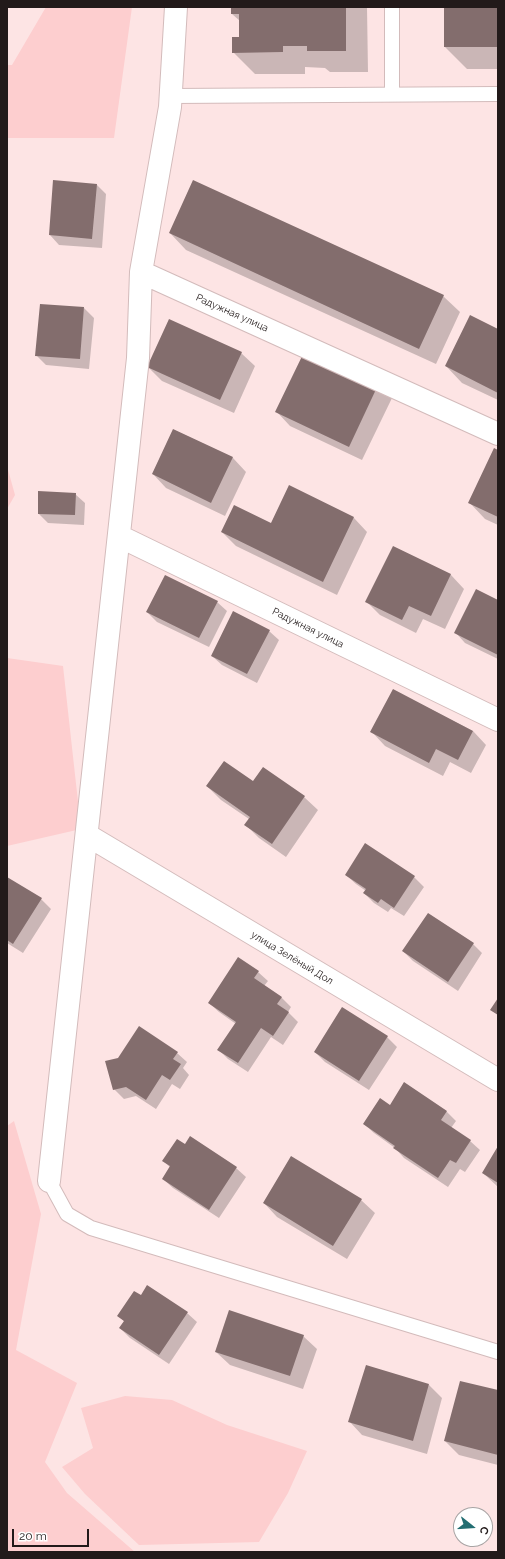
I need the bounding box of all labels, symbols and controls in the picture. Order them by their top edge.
street label: Радужная улица [194,292,270,334]
street label: Радужная улица [270,606,346,650]
street label: улица Зелёный Дол [249,929,335,987]
north arrow [453,1507,493,1547]
scale bar [14,1521,91,1547]
text: С [477,1525,491,1536]
text: 20 m [19,1529,47,1543]

